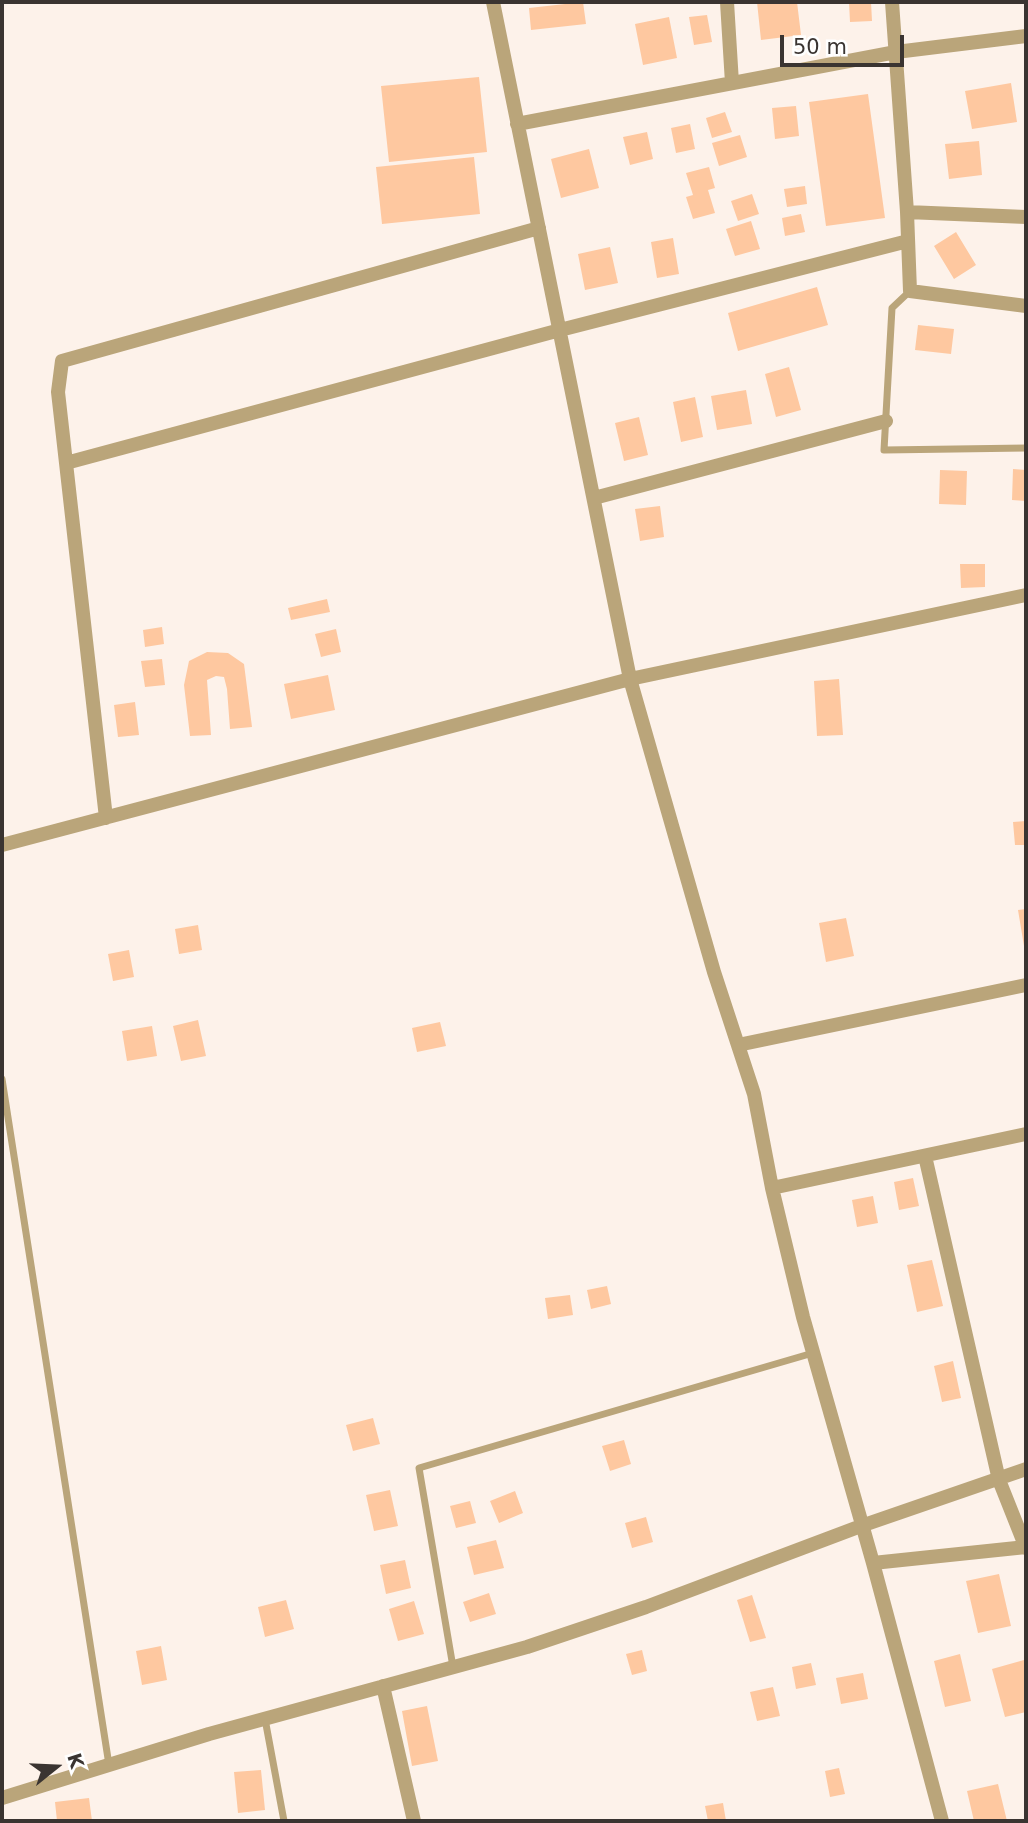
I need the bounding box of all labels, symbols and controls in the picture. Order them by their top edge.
scale bar [783,21,907,65]
text: 50 m [793,35,847,59]
north arrow [21,1732,91,1802]
text: K [63,1750,89,1771]

